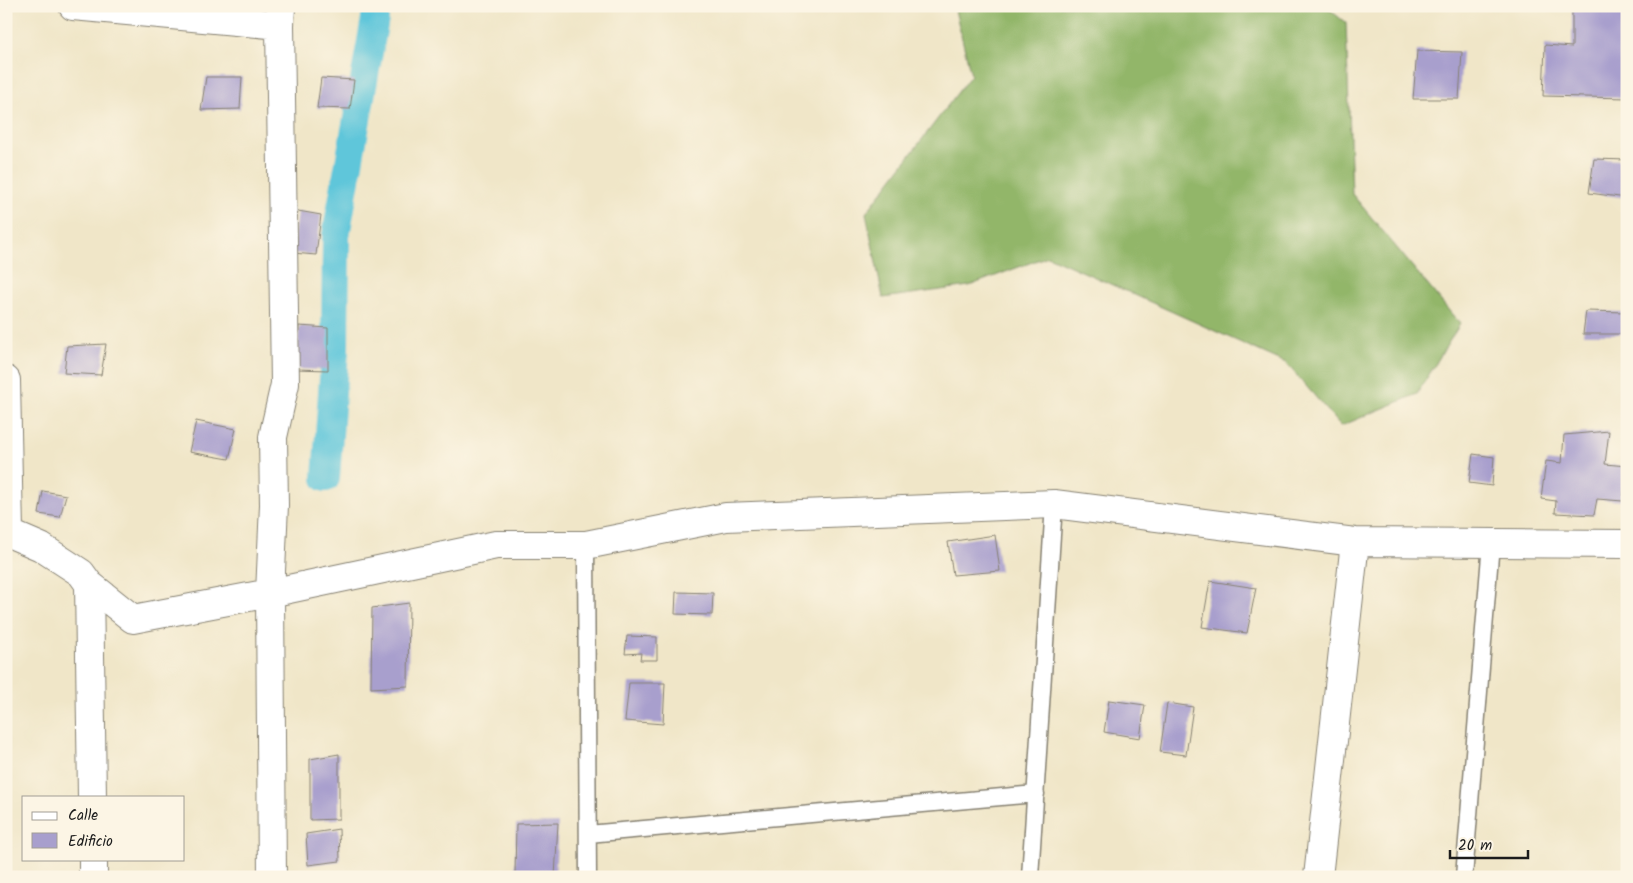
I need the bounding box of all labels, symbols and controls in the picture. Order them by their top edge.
legend [22,796,185,860]
text: Calle [68,804,98,828]
scale bar [1450,828,1528,860]
text: Edificio [68,830,113,854]
text: 20 m [1458,834,1492,858]

